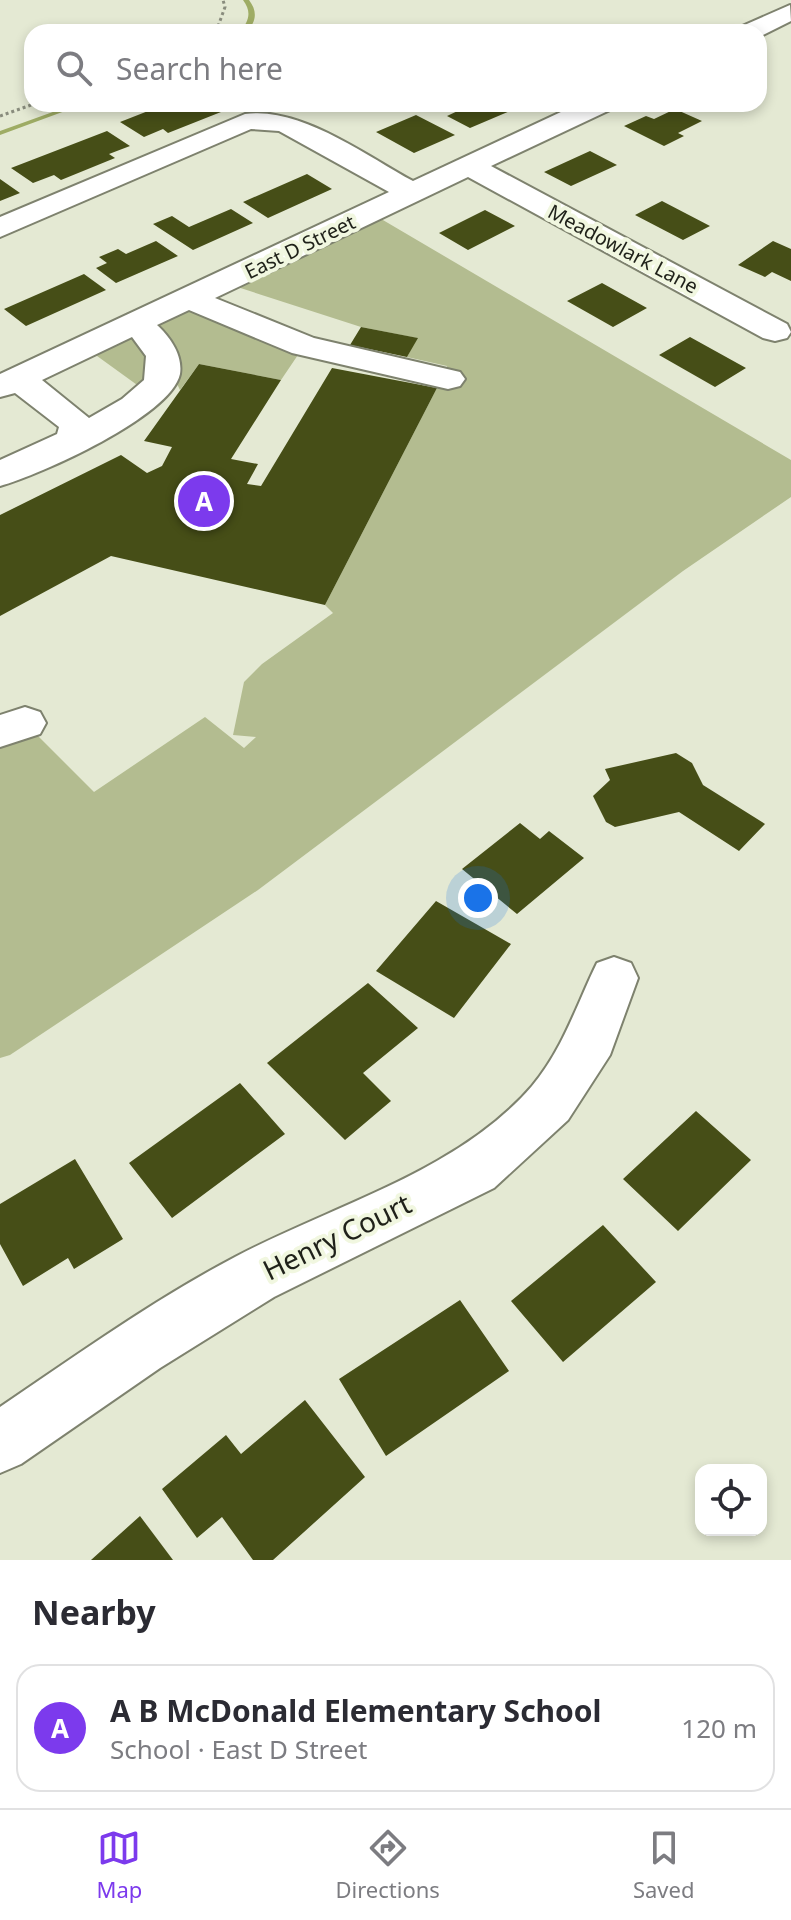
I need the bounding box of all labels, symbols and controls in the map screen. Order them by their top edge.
search box [24,24,767,112]
icon: search [52,46,96,90]
text: Search here [116,48,283,89]
street label: Meadowlark Lane [544,198,703,299]
street label: East D Street [240,208,360,285]
pin: A [178,471,230,531]
your location [458,878,498,918]
street label: Henry Court [256,1184,417,1288]
map controls [695,1464,767,1536]
button: locate [695,1464,767,1536]
text: Nearby [32,1589,156,1635]
text: A B McDonald Elementary School [110,1690,602,1731]
text: A [51,1710,69,1746]
text: 120 m [681,1710,757,1746]
text: School · East D Street [110,1731,367,1767]
tab: Map [97,1826,142,1904]
tab: Directions [335,1826,440,1904]
tab: Saved [633,1826,694,1904]

